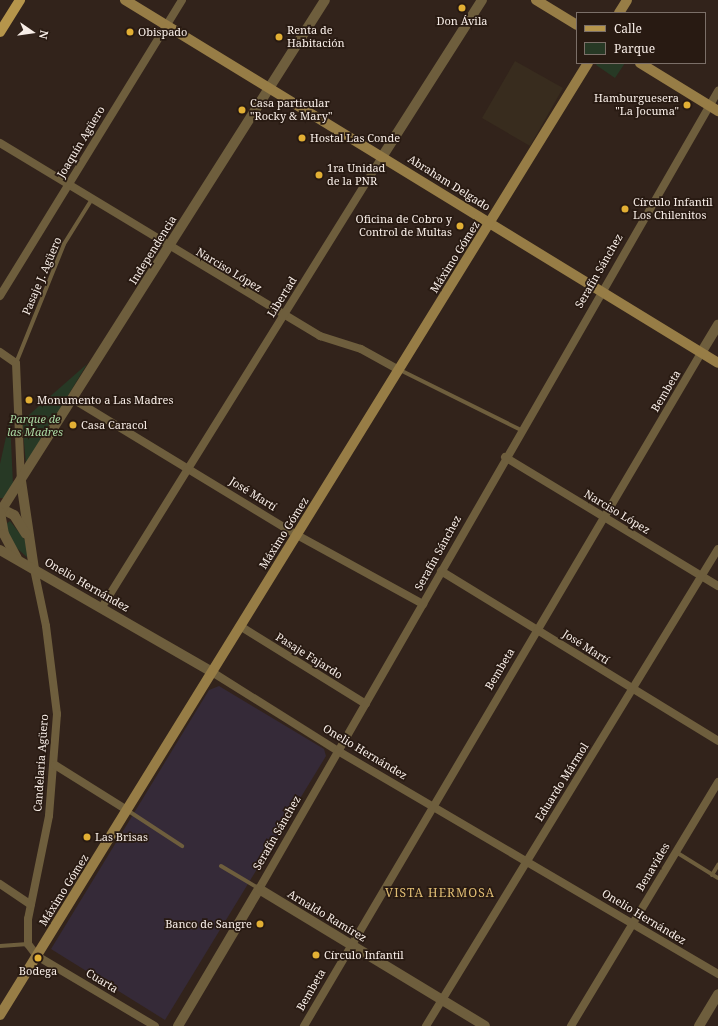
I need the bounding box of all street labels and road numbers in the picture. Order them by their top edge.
street label: Joaquín Agüero [54,104,108,180]
street label: Abraham Delgado [405,152,493,214]
street label: Independencia [127,213,179,287]
street label: Máximo Gómez [428,219,482,295]
street label: Serafín Sánchez [572,231,626,311]
street label: Pasaje J. Agüero [20,235,64,317]
street label: Narciso López [194,245,264,295]
street label: Libertad [264,274,300,320]
street label: Bembeta [648,368,684,414]
street label: José Martí [227,474,279,514]
street label: Narciso López [582,487,652,537]
street label: Máximo Gómez [257,495,311,571]
street label: Serafín Sánchez [412,513,464,593]
street label: Onelio Hernández [42,555,132,615]
street label: José Martí [560,627,612,667]
street label: Pasaje Fajardo [273,630,345,682]
street label: Bembeta [482,646,518,692]
street label: Candelaria Agüero [31,714,51,812]
street label: Onelio Hernández [321,722,409,782]
street label: Eduardo Mármol [533,740,591,824]
street label: Serafín Sánchez [250,793,304,873]
street label: Benavides [633,841,673,893]
street label: Máximo Gómez [37,852,91,928]
street label: Arnaldo Ramírez [285,887,369,945]
street label: Onelio Hernández [600,887,688,947]
street label: Cuarta [84,966,120,996]
street label: Bembeta [294,967,328,1013]

